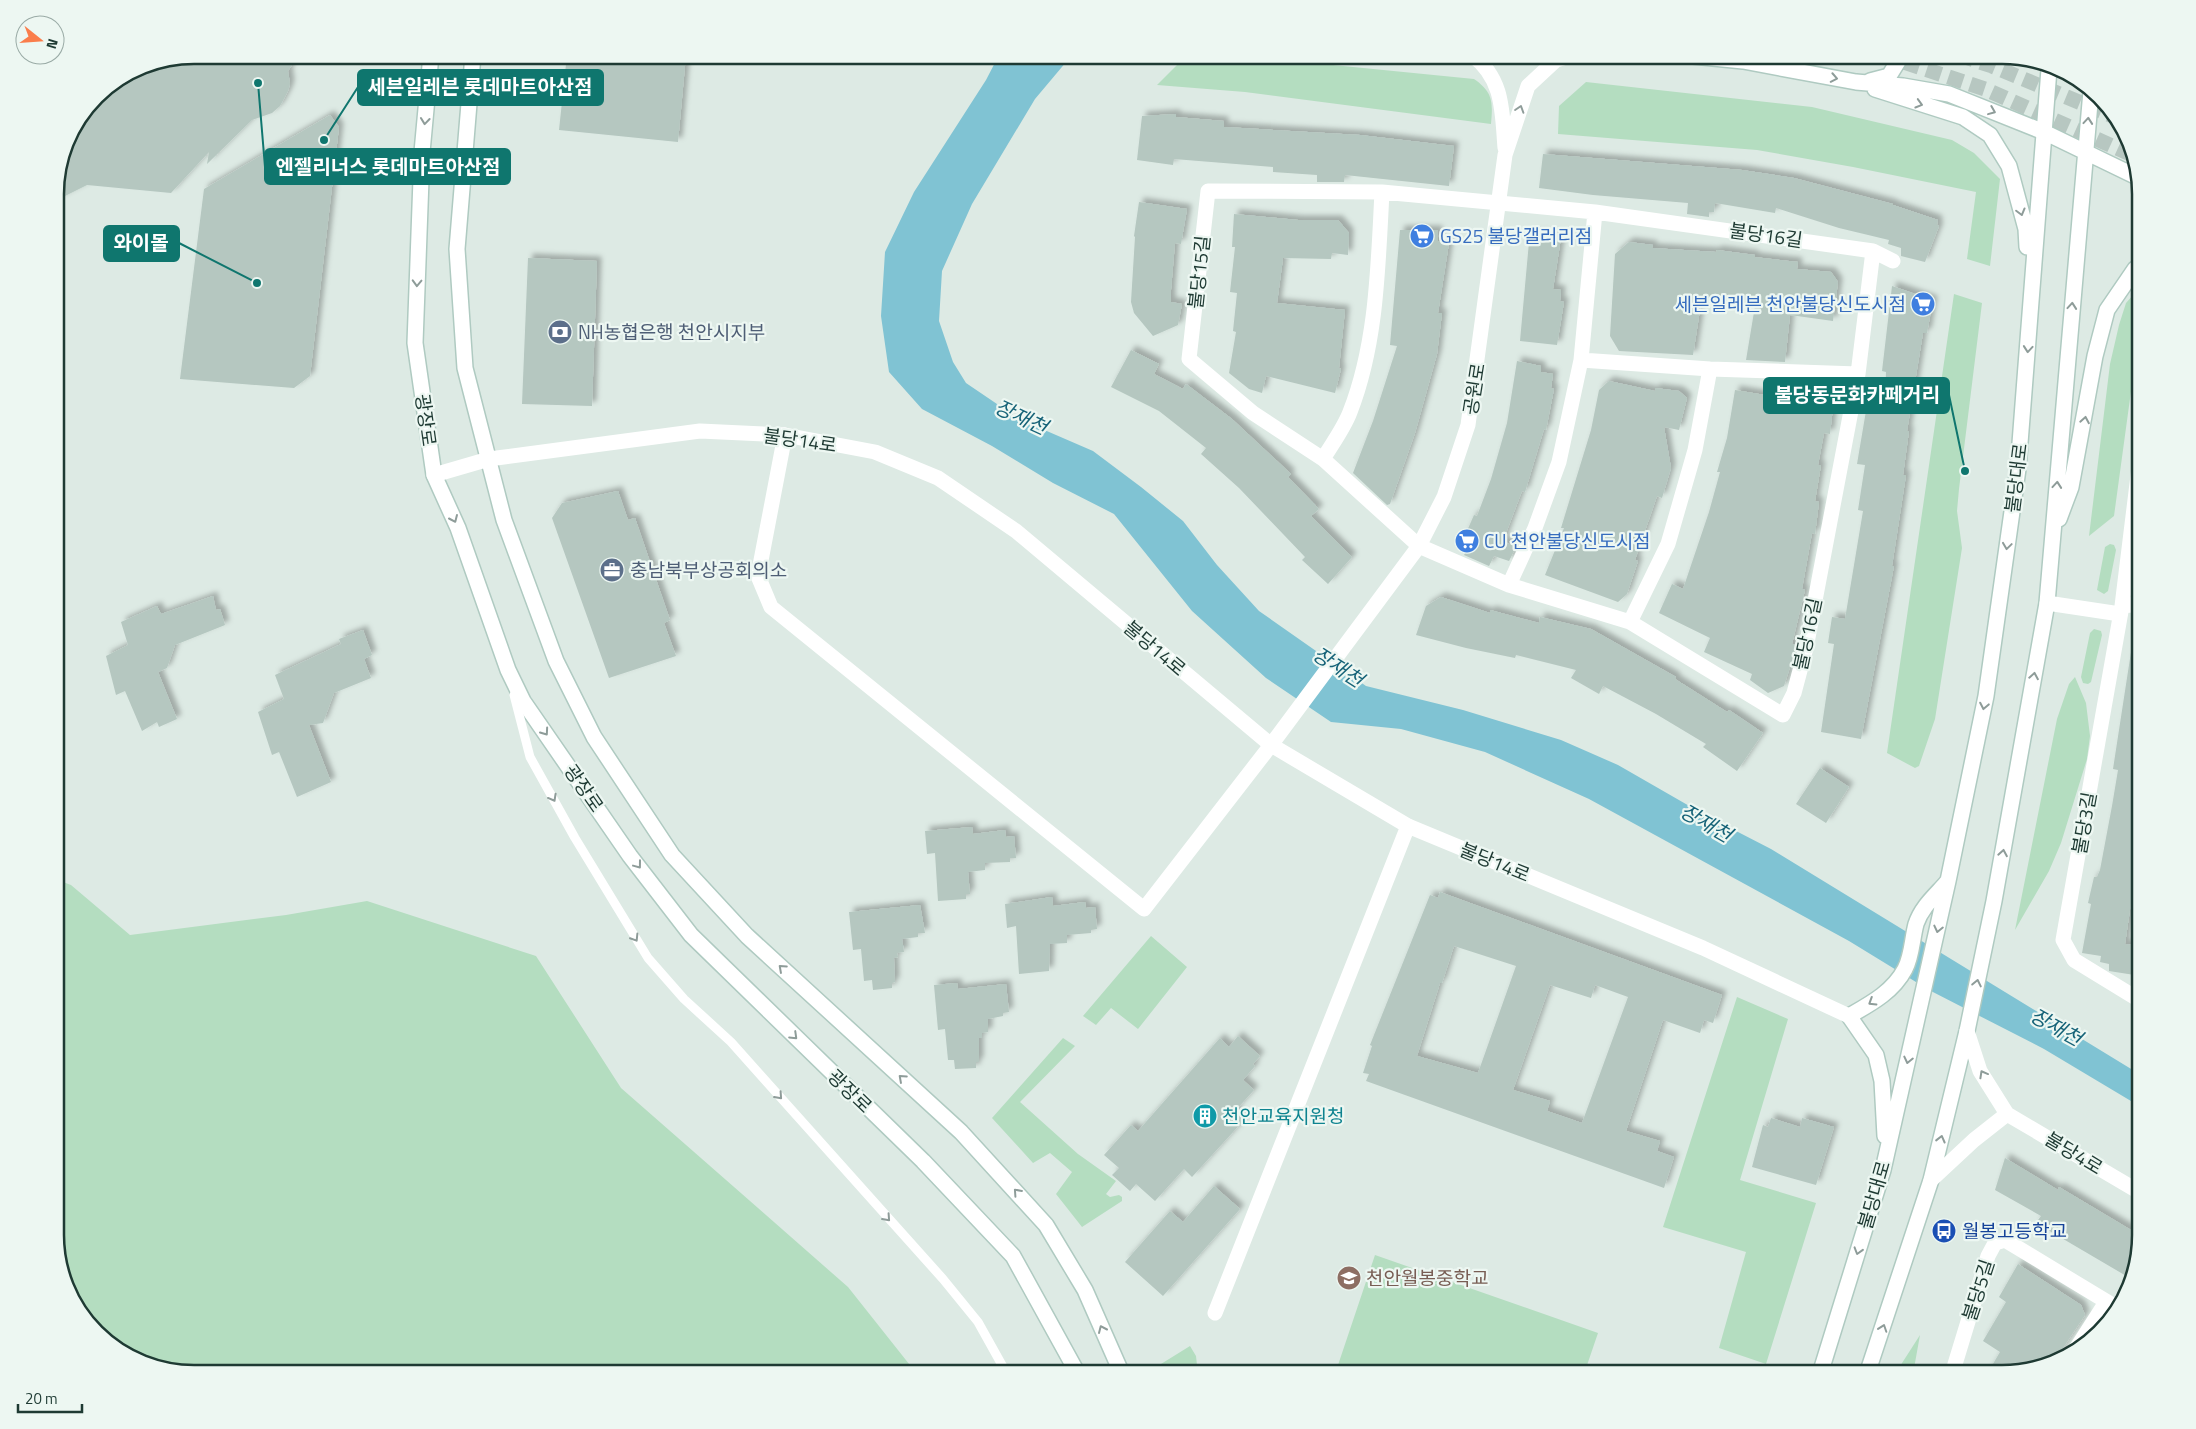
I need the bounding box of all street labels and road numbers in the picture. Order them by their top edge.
street label: 불당16길 [1728,215,1805,254]
street label: 불당15길 [1180,234,1217,310]
street label: 공원로 [1455,361,1492,417]
street label: 광장로 [408,392,445,448]
street label: 불당14로 [762,420,839,459]
street label: 불당대로 [1997,441,2034,514]
street label: 불당16길 [1785,595,1828,673]
street label: 불당14로 [1118,613,1193,682]
street label: 광장로 [557,758,611,818]
street label: 불당3길 [2064,789,2103,856]
street label: 불당14로 [1456,834,1535,889]
street label: 광장로 [821,1062,879,1119]
street label: 불당4로 [2040,1124,2109,1181]
street label: 불당대로 [1850,1157,1897,1232]
street label: 불당5길 [1954,1255,2001,1324]

